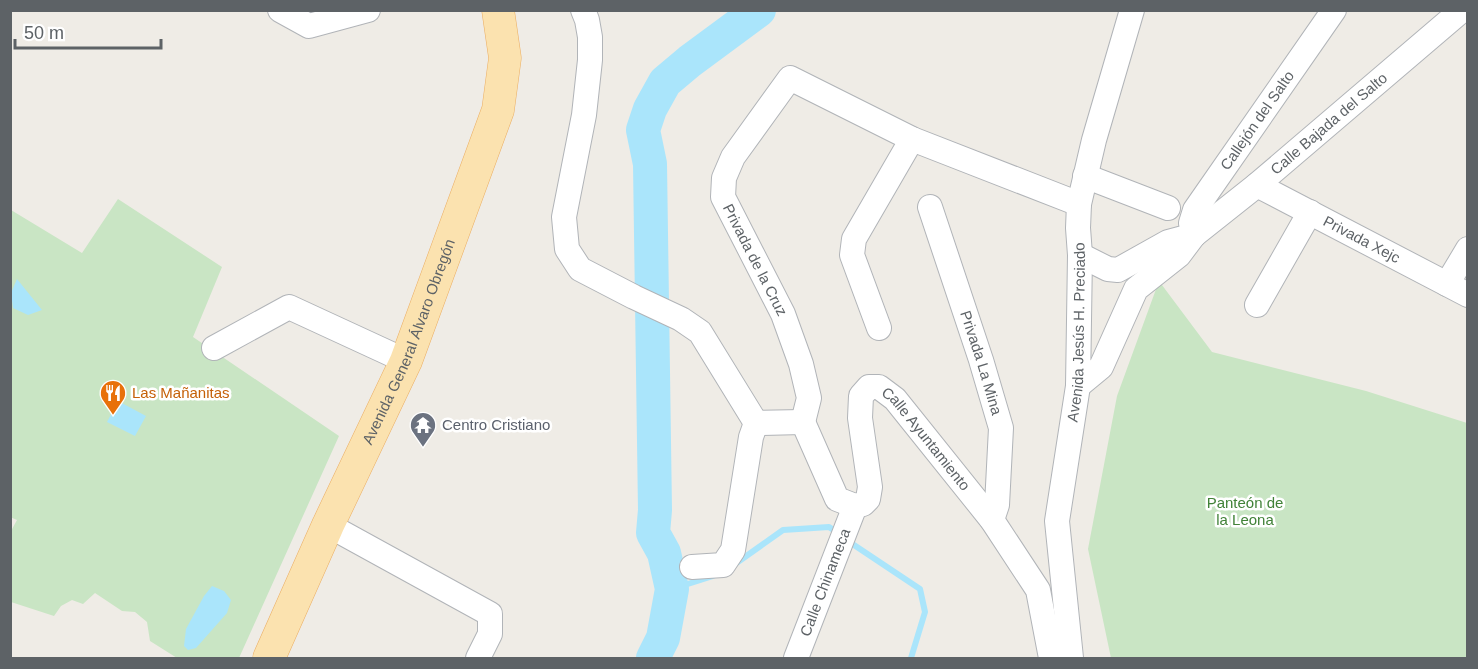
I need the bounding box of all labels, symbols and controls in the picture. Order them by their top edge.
scale bar [15,12,160,50]
text: 50 m [24,23,64,43]
street label: Callejón del Salto [1216,67,1297,173]
street label: Calle Bajada del Salto [1267,69,1390,178]
street label: Privada de la Cruz [720,201,791,319]
street label: Privada Xejc [1321,212,1404,266]
street label: Avenida General Álvaro Obregón [359,237,458,447]
street label: Avenida Jesús H. Preciado [1064,242,1088,423]
street label: Privada La Mina [957,308,1006,418]
restaurant icon: Las Mañanitas [98,378,128,416]
street label: Calle Ayuntamiento [879,383,974,494]
place label: Las Mañanitas [132,384,230,401]
temple icon: Centro Cristiano [408,410,438,448]
place label: Centro Cristiano [442,416,550,433]
park label: Panteón de la Leona [1207,494,1283,528]
street label: Calle Chinameca [796,525,854,639]

